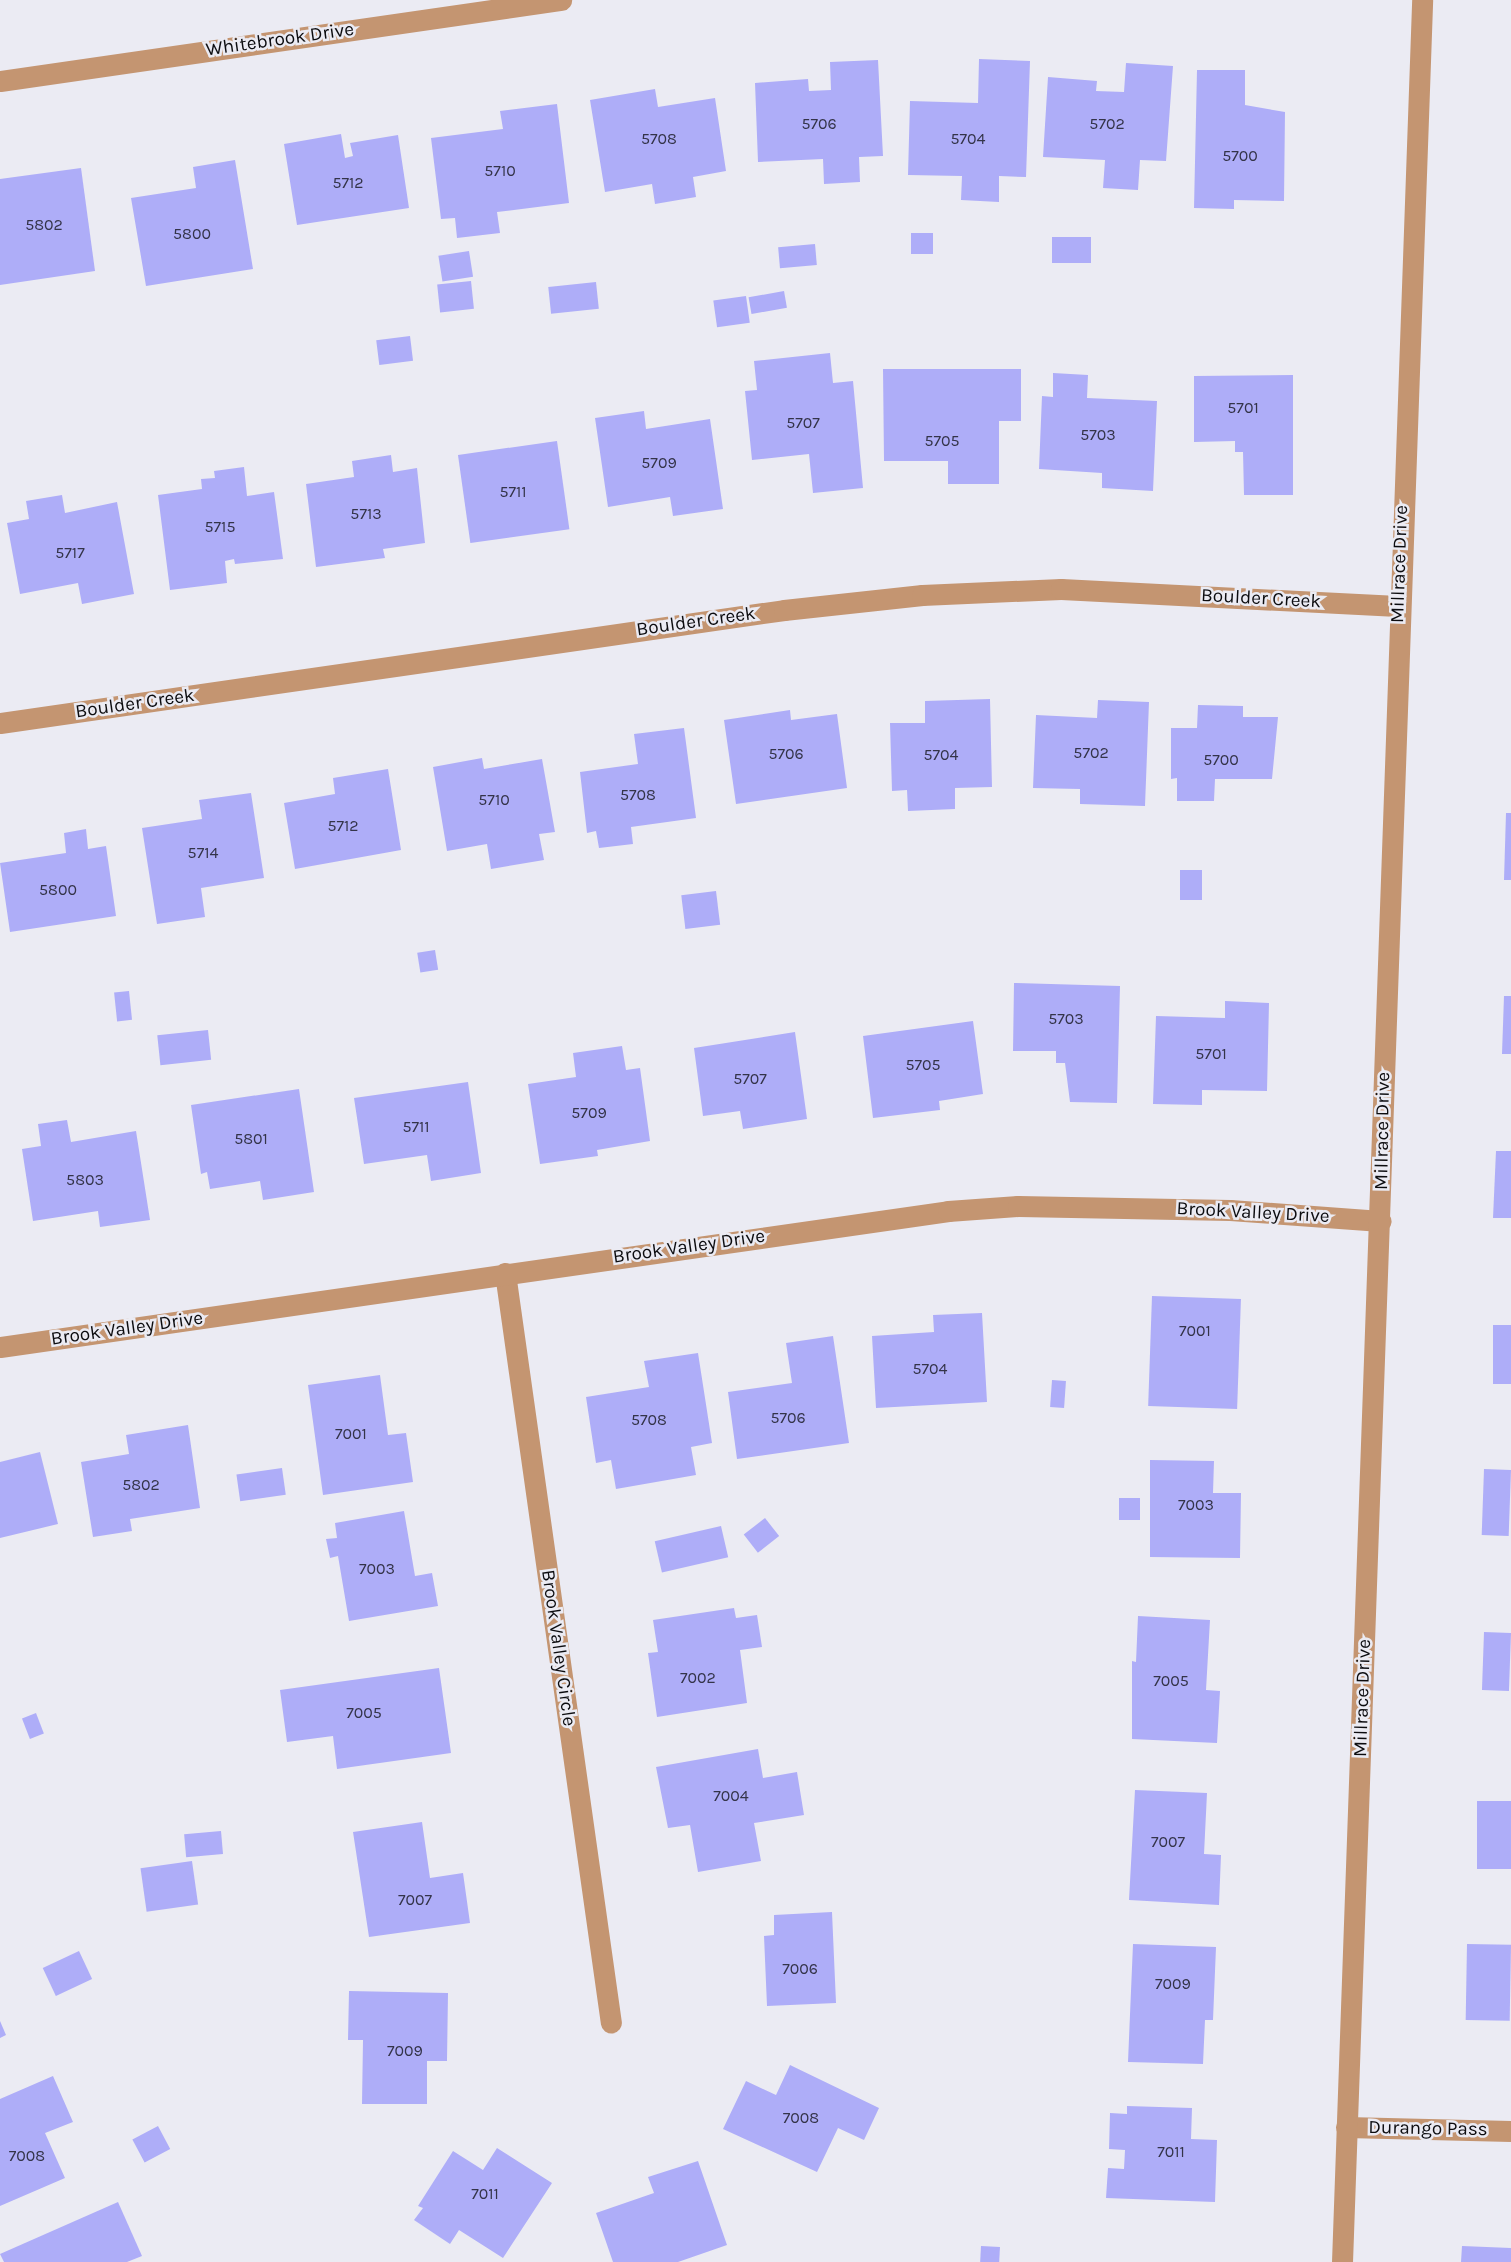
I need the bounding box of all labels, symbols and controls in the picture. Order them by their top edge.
street label: Whitebrook Drive [204,18,356,62]
house number: 5706 [801,114,837,134]
house number: 5702 [1089,114,1125,134]
house number: 5708 [641,129,677,149]
house number: 5704 [951,129,985,149]
house number: 5700 [1222,146,1258,166]
house number: 5710 [484,161,516,181]
house number: 5712 [332,173,364,193]
house number: 5802 [25,215,63,235]
house number: 5800 [173,224,211,244]
house number: 5701 [1227,398,1259,418]
house number: 5707 [786,413,820,433]
house number: 5703 [1080,425,1116,445]
house number: 5705 [924,431,960,451]
house number: 5709 [641,453,677,473]
house number: 5711 [499,482,527,502]
house number: 5713 [350,504,382,524]
street label: Millrace Drive [1387,505,1413,623]
house number: 5715 [205,517,235,537]
house number: 5717 [55,543,85,563]
street label: Boulder Creek [1200,584,1322,614]
street label: Boulder Creek [635,602,757,642]
street label: Boulder Creek [74,684,196,724]
house number: 5702 [1073,743,1109,763]
house number: 5706 [768,744,804,764]
house number: 5704 [924,745,958,765]
house number: 5700 [1203,750,1239,770]
house number: 5708 [620,785,656,805]
house number: 5710 [478,790,510,810]
house number: 5712 [327,816,359,836]
house number: 5714 [188,843,218,863]
house number: 5800 [39,880,77,900]
house number: 5703 [1048,1009,1084,1029]
house number: 5701 [1195,1044,1227,1064]
house number: 5705 [905,1055,941,1075]
house number: 5707 [733,1069,767,1089]
street label: Millrace Drive [1371,1072,1395,1190]
house number: 5709 [571,1103,607,1123]
house number: 5711 [402,1117,430,1137]
house number: 5801 [234,1129,268,1149]
house number: 5803 [66,1170,104,1190]
street label: Brook Valley Drive [1176,1198,1330,1228]
street label: Brook Valley Drive [611,1225,767,1269]
street label: Brook Valley Drive [49,1307,205,1351]
house number: 7001 [1179,1321,1211,1341]
house number: 5704 [913,1359,947,1379]
house number: 5706 [770,1408,806,1428]
house number: 5708 [631,1410,667,1430]
house number: 7001 [335,1424,367,1444]
house number: 5802 [122,1475,160,1495]
house number: 7003 [1178,1495,1214,1515]
house number: 7003 [359,1559,395,1579]
street label: Brook Valley Circle [536,1568,580,1728]
street label: Millrace Drive [1350,1639,1376,1757]
house number: 7002 [680,1668,716,1688]
house number: 7005 [1153,1671,1189,1691]
house number: 7005 [346,1703,382,1723]
house number: 7004 [713,1786,749,1806]
house number: 7007 [1151,1832,1185,1852]
house number: 7007 [398,1890,432,1910]
house number: 7006 [782,1959,818,1979]
house number: 7009 [1155,1974,1191,1994]
house number: 7009 [387,2041,423,2061]
house number: 7008 [783,2108,819,2128]
street label: Durango Pass [1368,2117,1488,2141]
house number: 7011 [1157,2142,1185,2162]
house number: 7008 [9,2146,45,2166]
house number: 7011 [471,2184,499,2204]

